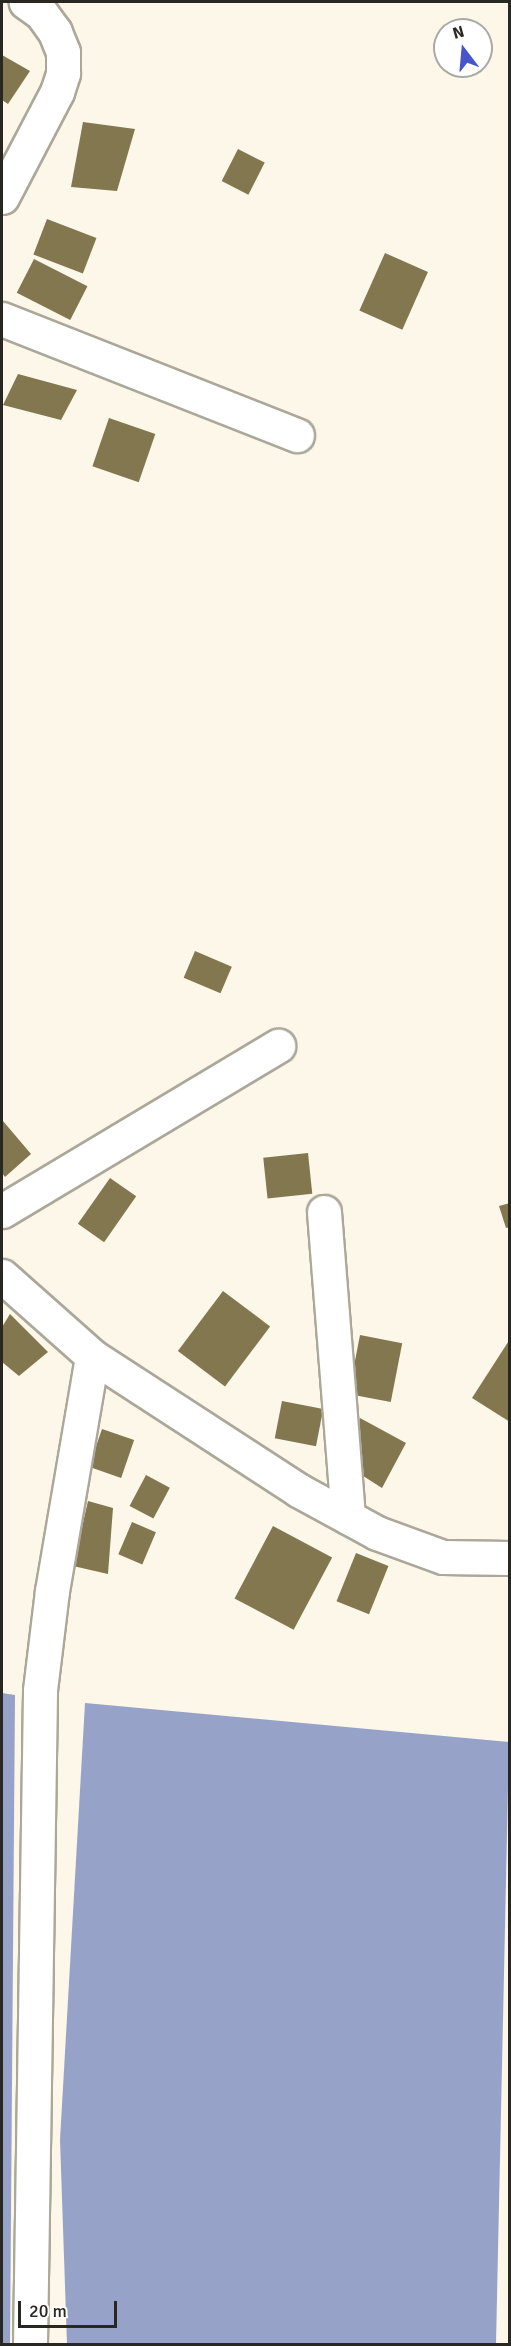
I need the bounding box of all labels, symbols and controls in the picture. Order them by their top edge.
north arrow [433,18,493,78]
text: N [450,21,467,44]
scale bar [21,2289,120,2327]
text: 20 m [29,2300,67,2322]

